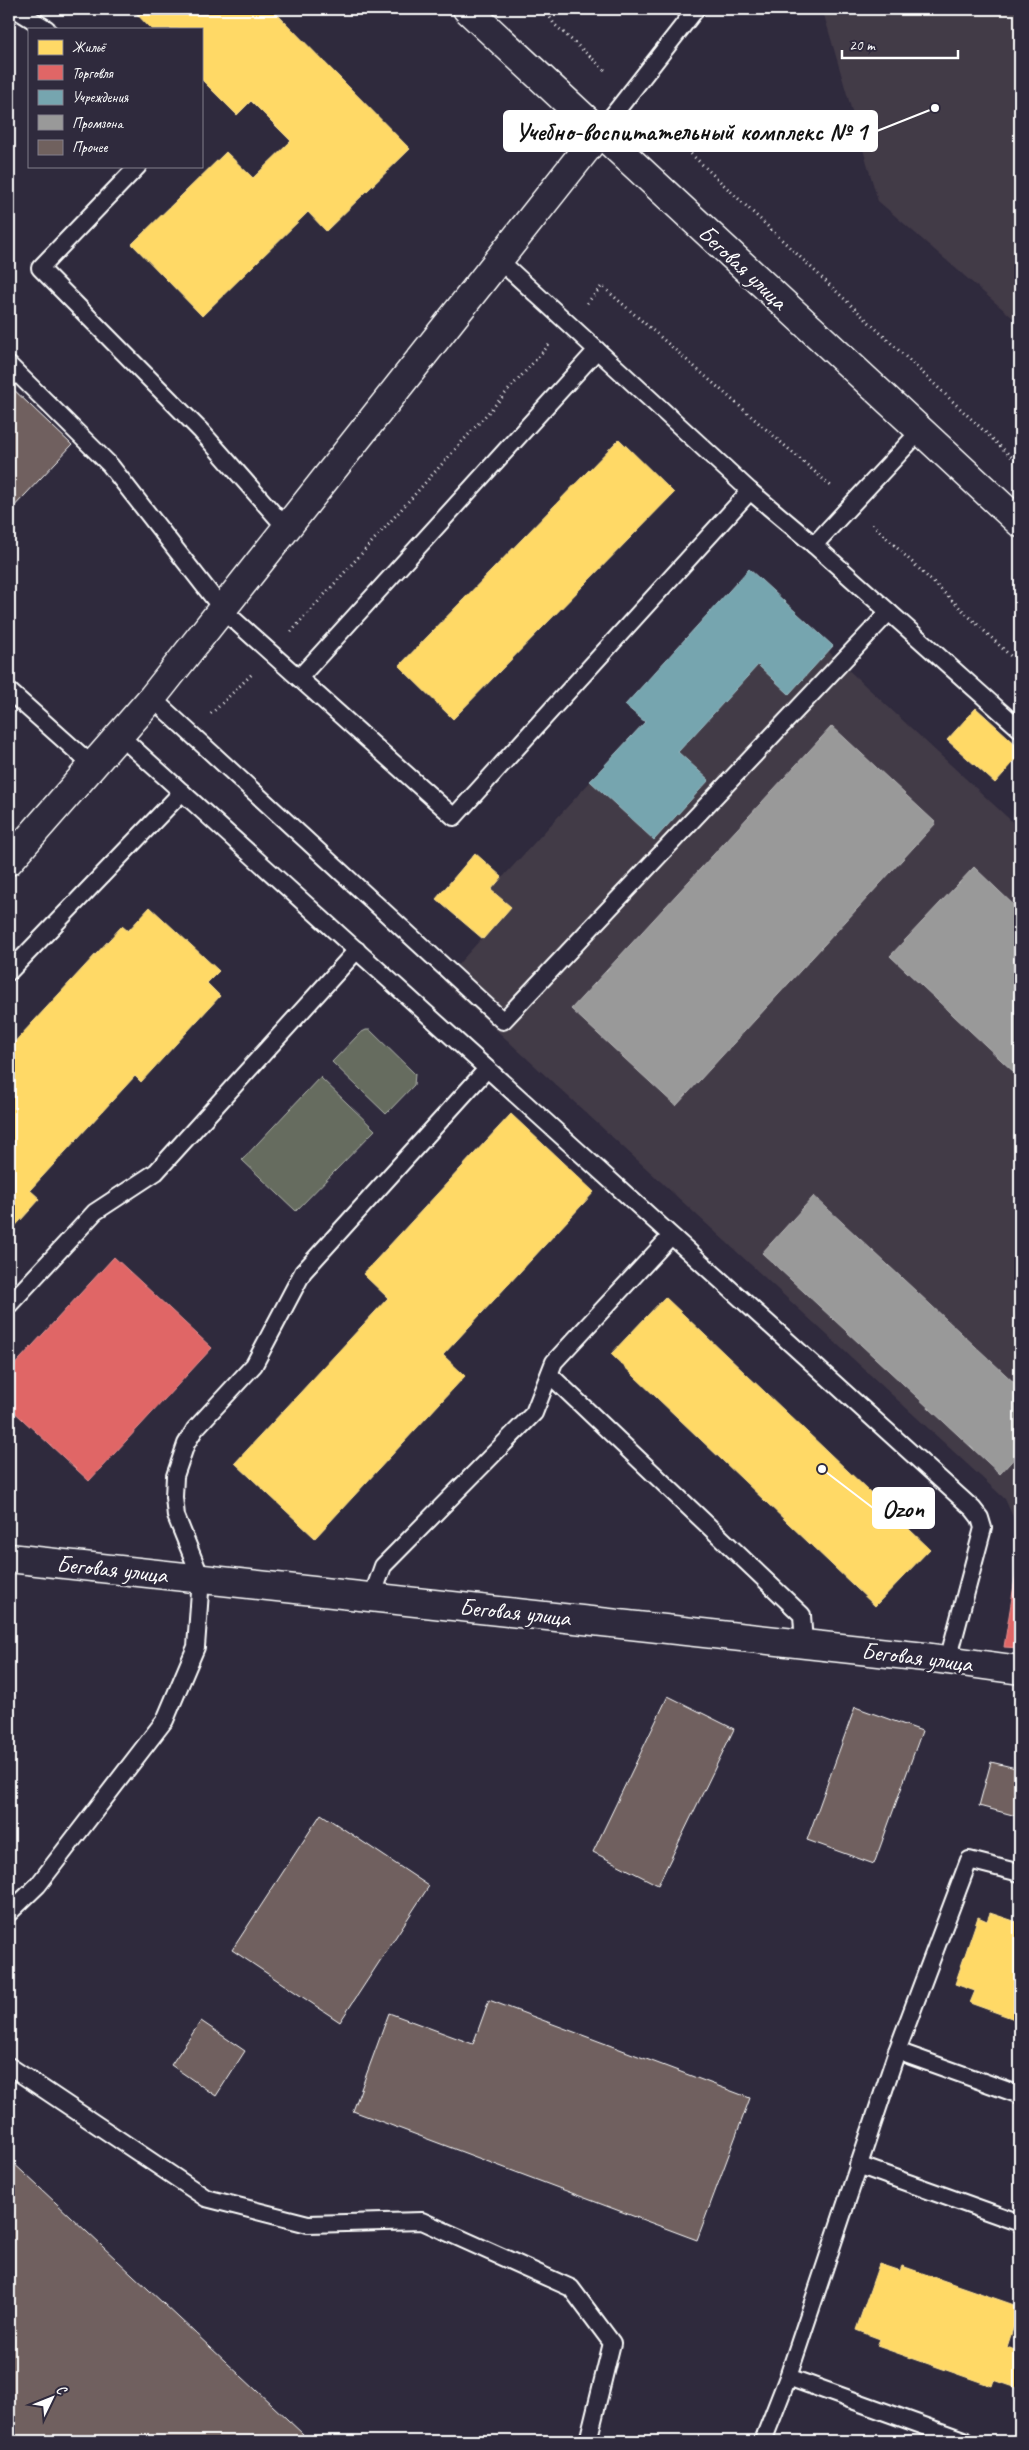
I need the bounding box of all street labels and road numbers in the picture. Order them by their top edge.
street label: Беговая улица [692,218,795,317]
street label: Беговая улица [55,1548,170,1590]
street label: Беговая улица [458,1591,573,1633]
street label: Беговая улица [860,1635,976,1679]

